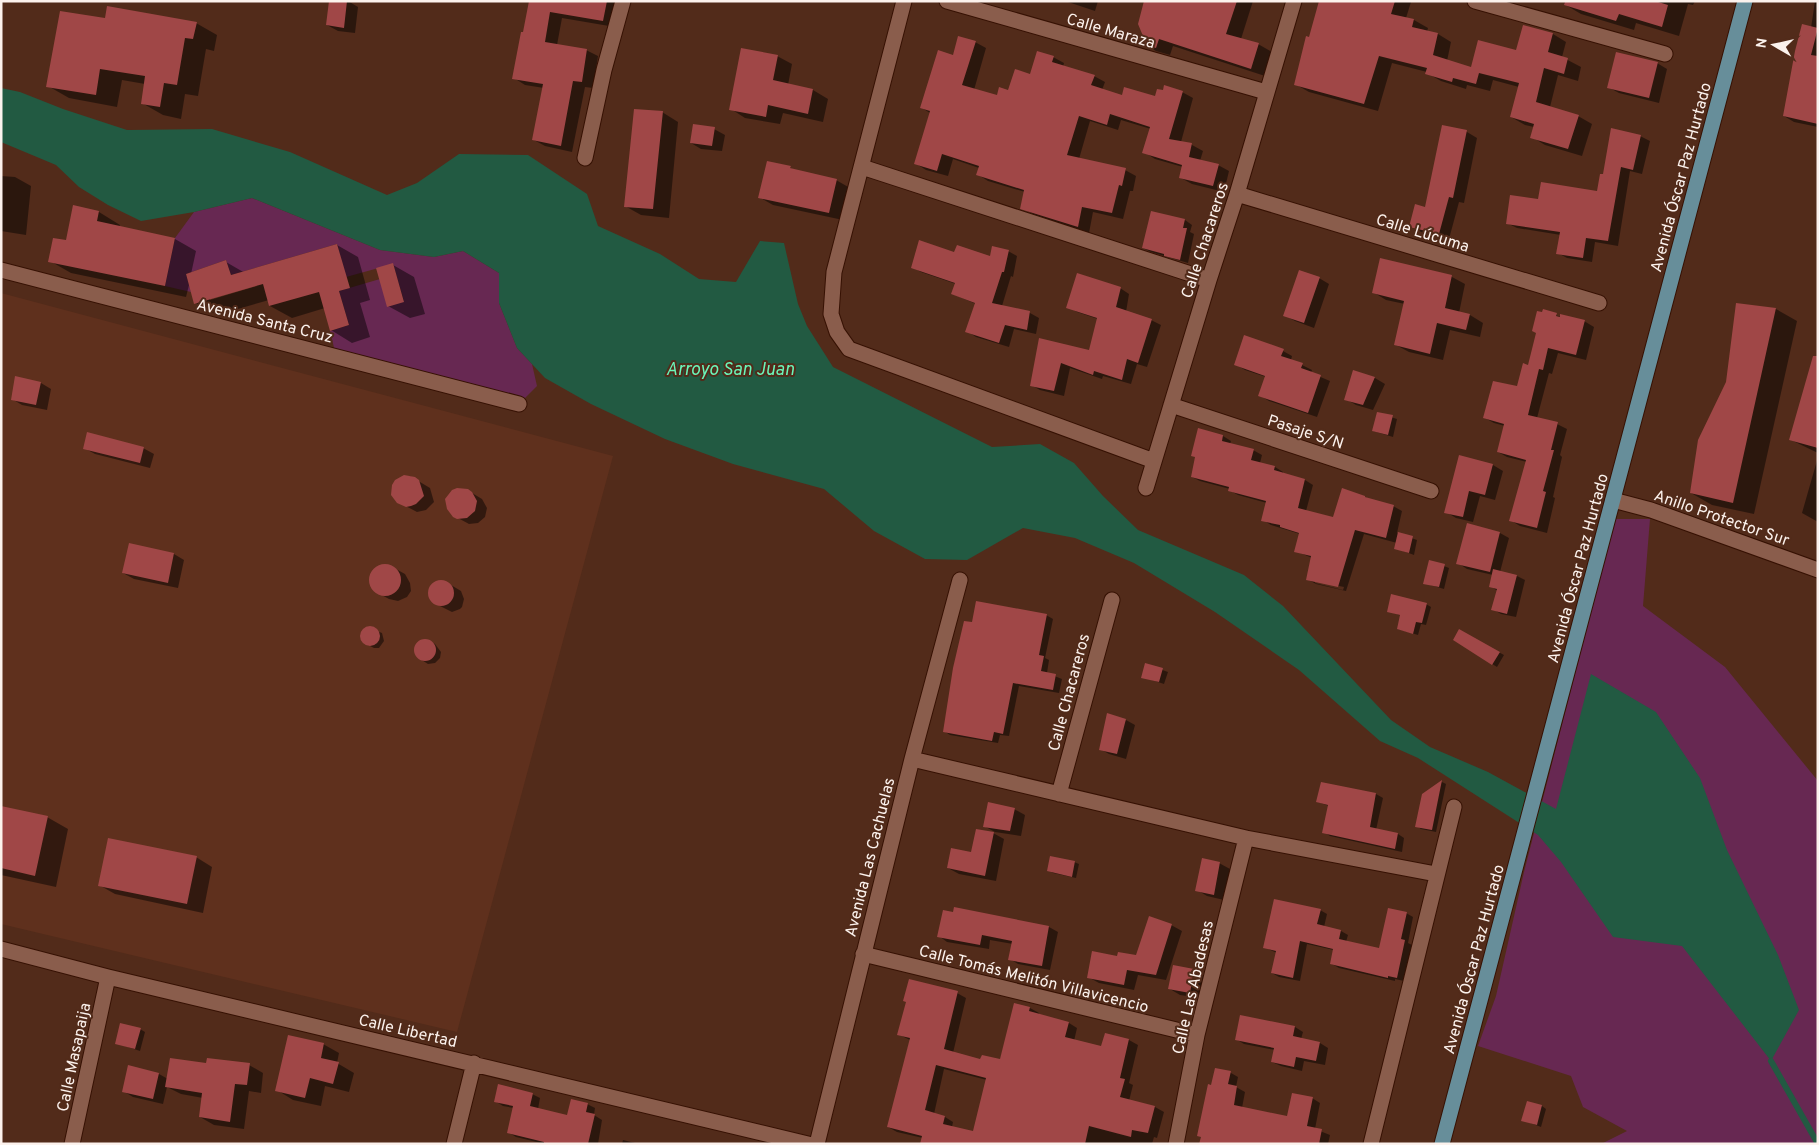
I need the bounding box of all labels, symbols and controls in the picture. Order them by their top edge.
street label: Calle Maraza [1064,10,1157,54]
north arrow [1749,20,1799,70]
text: N [1753,37,1772,50]
street label: Avenida Óscar Paz Hurtado [1645,80,1717,275]
street label: Calle Chacareros [1178,180,1234,301]
street label: Calle Lúcuma [1373,210,1471,258]
street label: Avenida Santa Cruz [194,295,335,349]
water label: Arroyo San Juan [666,359,794,382]
street label: Pasaje S/N [1265,411,1346,455]
street label: Avenida Óscar Paz Hurtado [1542,471,1614,666]
street label: Anillo Protector Sur [1651,486,1792,551]
street label: Calle Chacareros [1045,632,1095,753]
street label: Avenida Las Cachuelas [841,776,900,939]
street label: Avenida Óscar Paz Hurtado [1438,862,1510,1057]
street label: Calle Las Abadesas [1169,918,1219,1056]
street label: Calle Tomás Melitón Villavicencio [916,942,1151,1018]
street label: Calle Masapaija [54,1001,96,1114]
street label: Calle Libertad [356,1011,459,1053]

